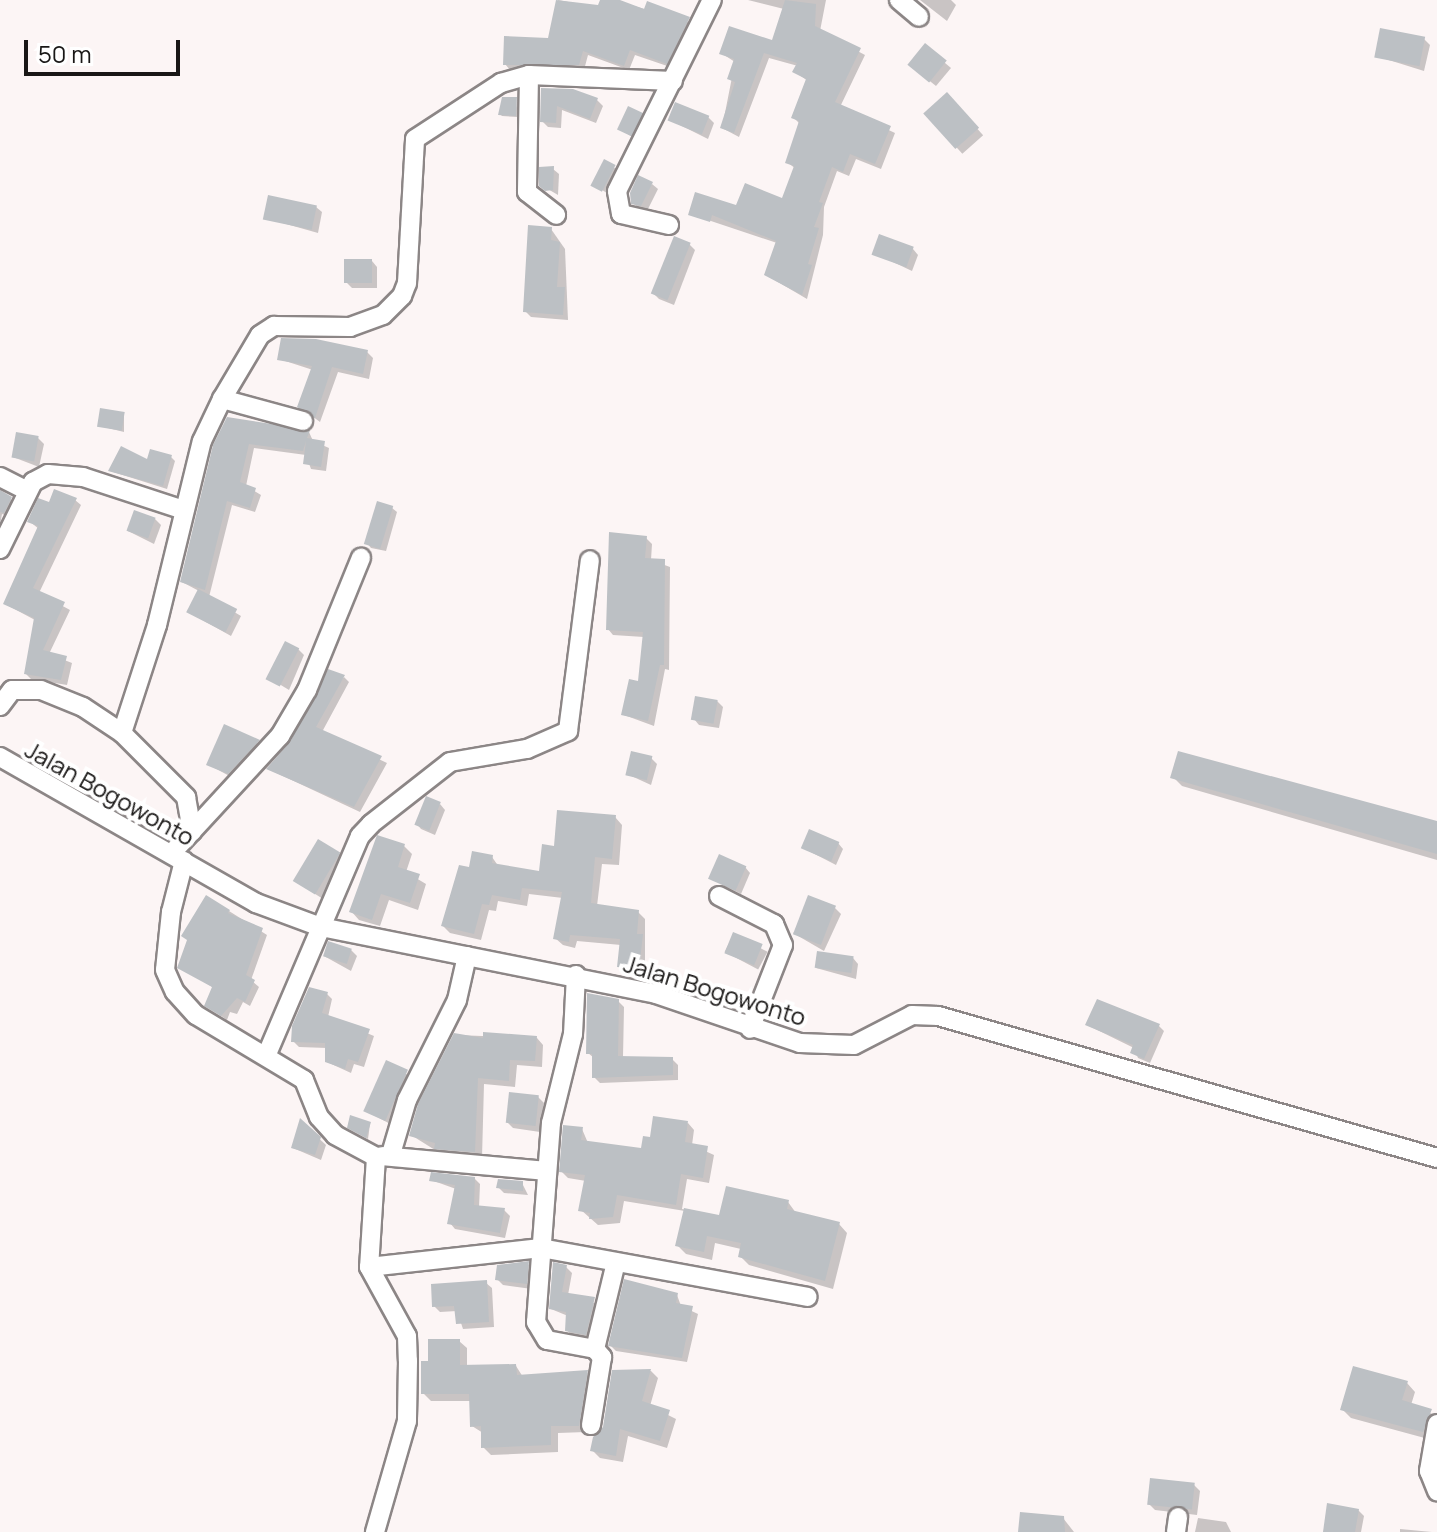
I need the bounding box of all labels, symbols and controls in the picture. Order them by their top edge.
scale bar [28,24,184,74]
text: 50 m [38,37,92,70]
street label: Jalan Bogowonto [20,735,200,851]
street label: Jalan Bogowonto [620,949,810,1031]

